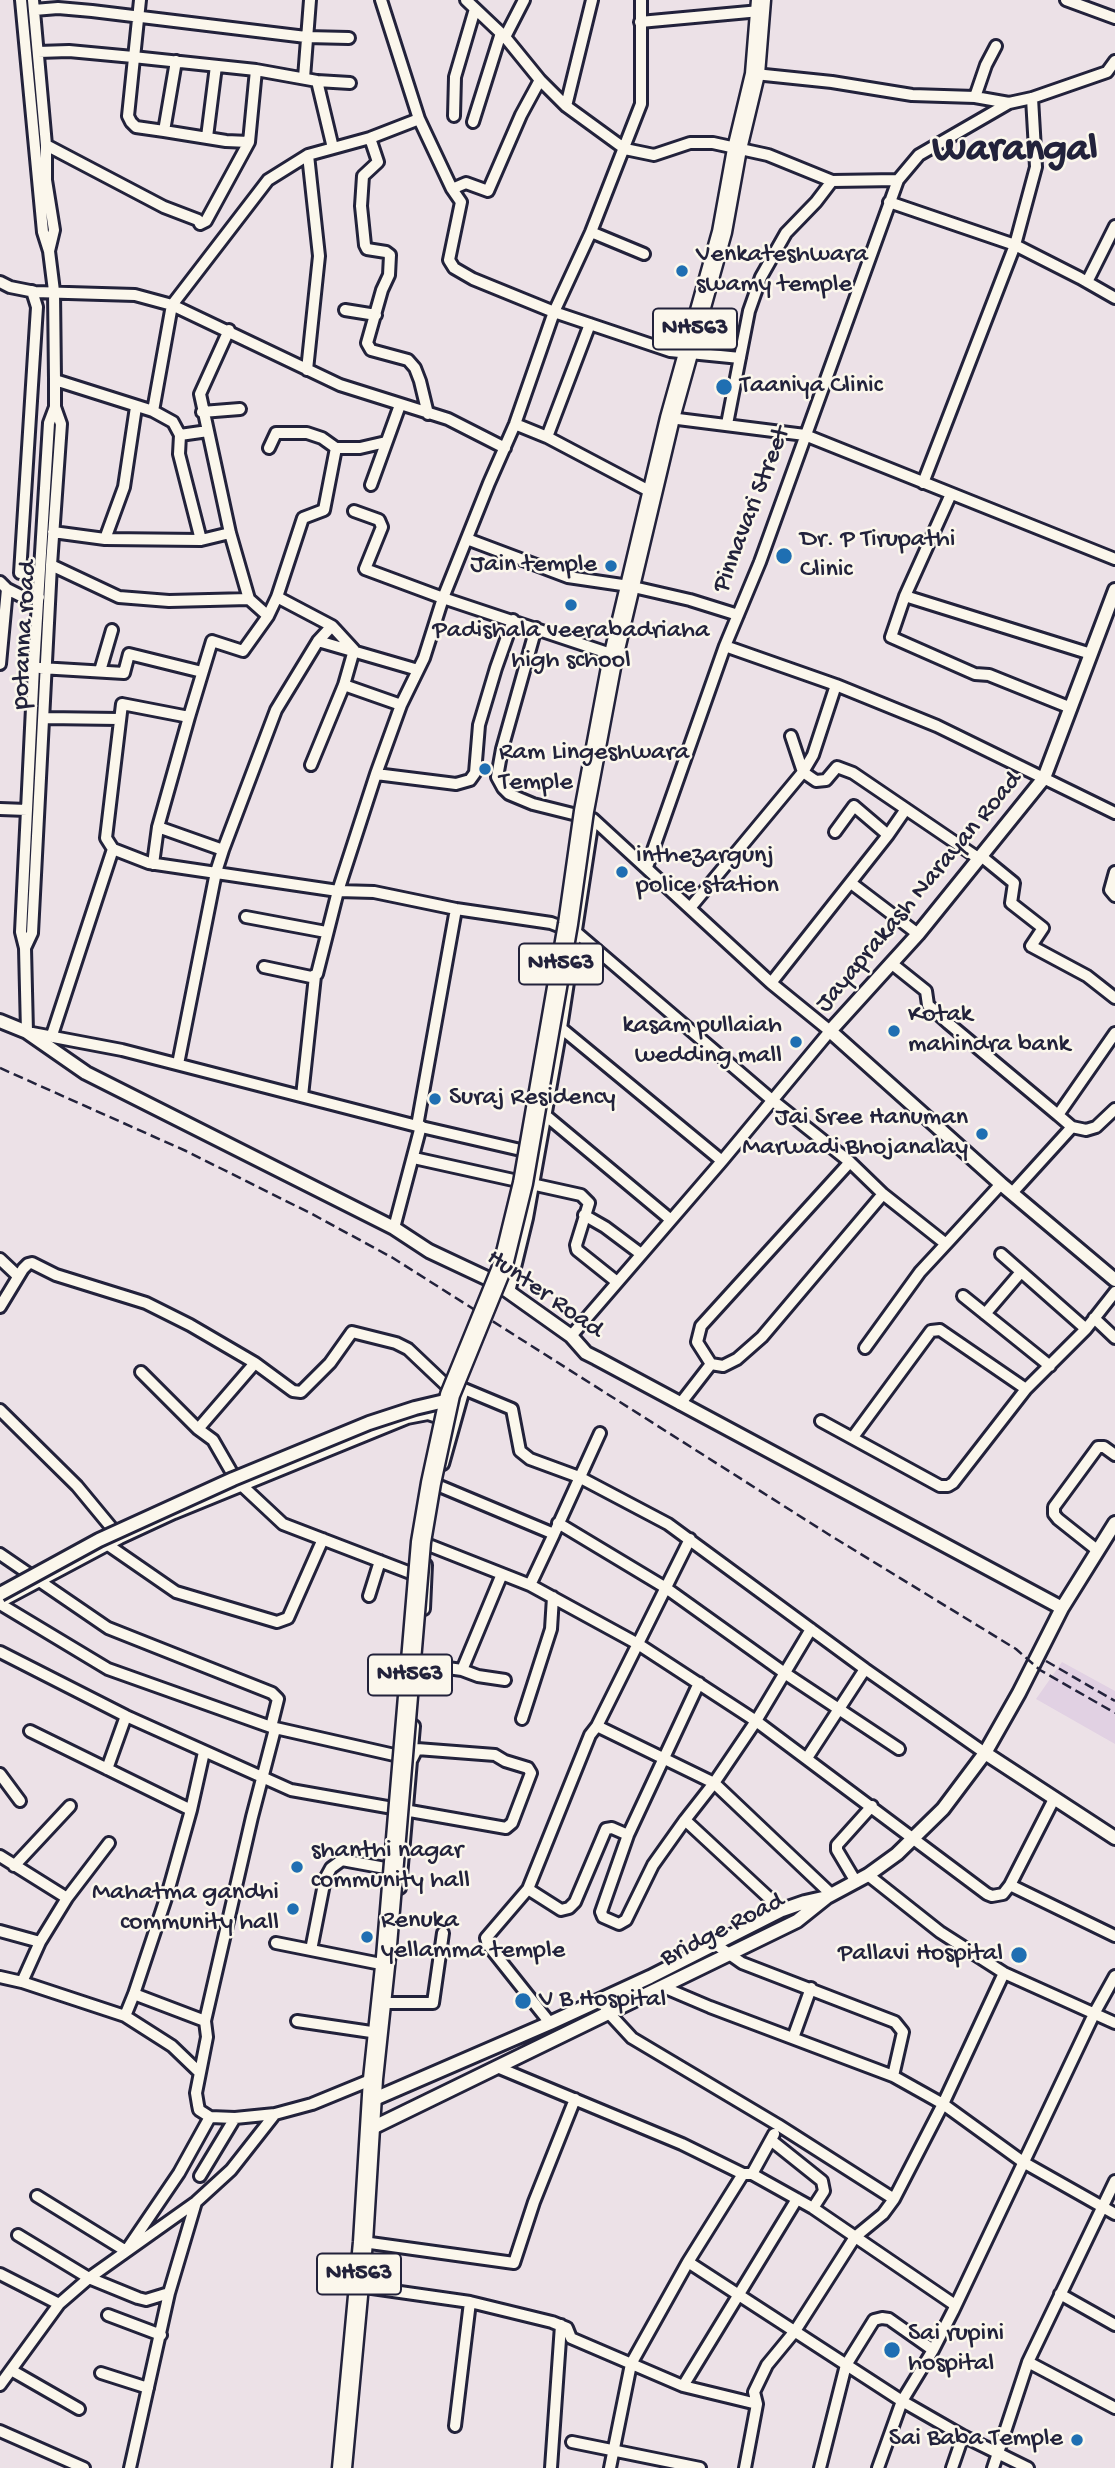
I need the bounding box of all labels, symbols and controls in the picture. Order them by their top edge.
district label: Warangal [932,128,1098,176]
place label: Venkateshwara swamy temple [696,240,868,302]
marker: Venkateshwara swamy temple [674,263,690,279]
road number: NH563 [653,308,737,350]
place label: Taaniya Clinic [740,371,883,403]
marker: Taaniya Clinic [714,377,734,397]
street label: Pinnavari Street [707,423,799,597]
place label: Dr. P Tirupathi Clinic [800,525,955,586]
marker: Dr. P Tirupathi Clinic [774,546,794,566]
place label: Jain temple [470,550,597,582]
marker: Jain temple [603,558,619,574]
street label: potanna road [7,560,45,710]
marker: Padishala veerabadriaha high school [563,597,579,613]
place label: Padishala veerabadriaha high school [433,616,709,678]
place label: Ram Lingeshwara Temple [499,738,689,800]
marker: Ram Lingeshwara Temple [477,761,493,777]
street label: Jayaprakash Narayan Road [810,766,1030,1020]
place label: inthezargunj police station [636,841,779,903]
marker: inthezargunj police station [614,864,630,880]
road number: NH563 [519,944,603,984]
place label: Kotak mahindra bank [908,1000,1070,1062]
place label: kasam pullaiah wedding mall [622,1011,782,1072]
marker: Kotak mahindra bank [886,1023,902,1039]
marker: kasam pullaiah wedding mall [788,1034,804,1050]
place label: Suraj Residency [449,1083,616,1115]
marker: Suraj Residency [427,1091,443,1107]
place label: Jai Sree Hanuman Marwadi Bhojanalay [742,1103,968,1164]
marker: Jai Sree Hanuman Marwadi Bhojanalay [974,1126,990,1142]
street label: Hunter Road [480,1243,608,1347]
road number: NH563 [368,1654,452,1695]
place label: shanthi nagar community hall [311,1836,470,1898]
marker: shanthi nagar community hall [289,1859,305,1875]
place label: Mahatma gandhi community hall [92,1878,279,1940]
street label: Bridge Road [656,1887,790,1975]
marker: Mahatma gandhi community hall [285,1901,301,1917]
place label: Renuka yellamma temple [381,1906,565,1968]
marker: Renuka yellamma temple [359,1929,375,1945]
place label: Pallavi Hospital [838,1939,1003,1971]
marker: Pallavi Hospital [1009,1945,1029,1965]
place label: V B Hospital [539,1985,666,2017]
marker: V B Hospital [513,1991,533,2011]
road number: NH563 [317,2253,401,2294]
place label: Sai rupini hospital [908,2319,1004,2380]
marker: Sai rupini hospital [882,2340,902,2360]
place label: Sai Baba Temple [889,2424,1063,2456]
marker: Sai Baba Temple [1069,2432,1085,2448]

